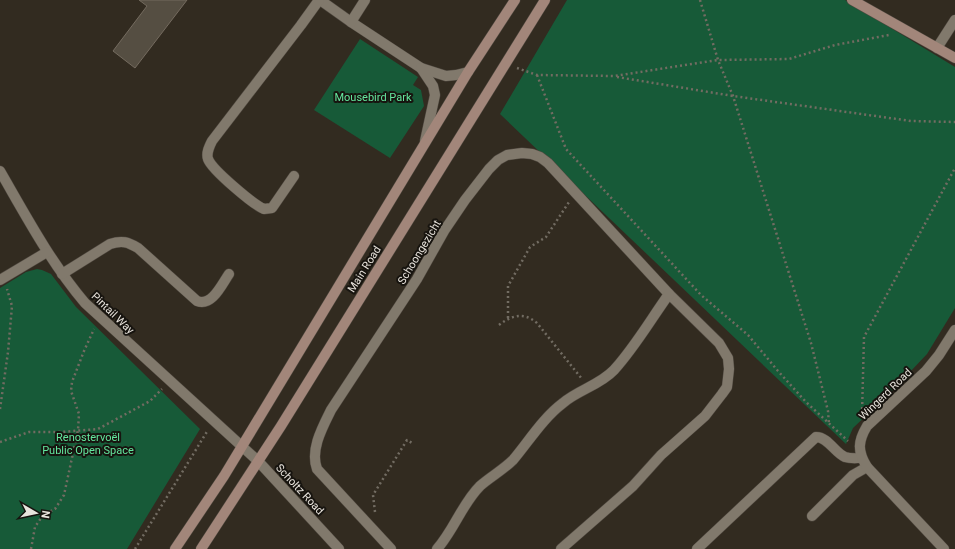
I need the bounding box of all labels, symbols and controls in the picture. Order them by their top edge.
park label: Mousebird Park [334,91,412,104]
street label: Schoongezicht [395,217,444,287]
street label: Main Road [345,244,384,295]
street label: Pintail Way [89,290,137,337]
street label: Wingerd Road [856,366,914,423]
park label: Renostervoël Public Open Space [42,431,134,457]
street label: Scholtz Road [273,461,326,517]
north arrow [16,493,56,533]
text: N [38,510,52,520]

